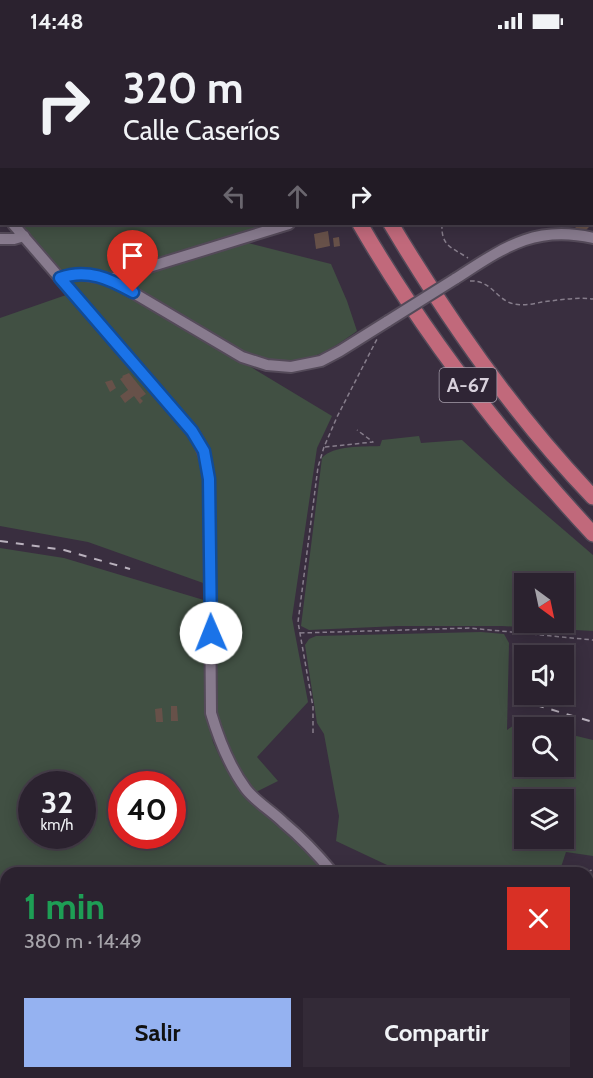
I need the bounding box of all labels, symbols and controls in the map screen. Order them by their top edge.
text: 14:48 [30,8,84,35]
text: 320 m [123,62,243,114]
icon: right [24,66,102,144]
text: Calle Caseríos [123,114,280,147]
icon: left [218,180,251,213]
icon: ahead [281,180,314,213]
icon: right [344,180,377,213]
pin [107,230,158,292]
icon: arrive [116,239,149,272]
road number: A-67 [440,368,496,402]
north arrow [514,573,574,633]
map controls [514,573,574,849]
position arrow [179,601,243,665]
button: sound [514,645,574,705]
button: search [514,717,574,777]
speed limit sign: 40 [108,771,186,849]
text: 32 [41,784,73,821]
button: layers [514,789,574,849]
text: km/h [41,816,73,834]
text: 1 min [24,884,105,928]
button: close [507,887,570,950]
text: 380 m · 14:49 [24,929,142,953]
button: Salir [24,998,291,1067]
button: Compartir [303,998,570,1067]

